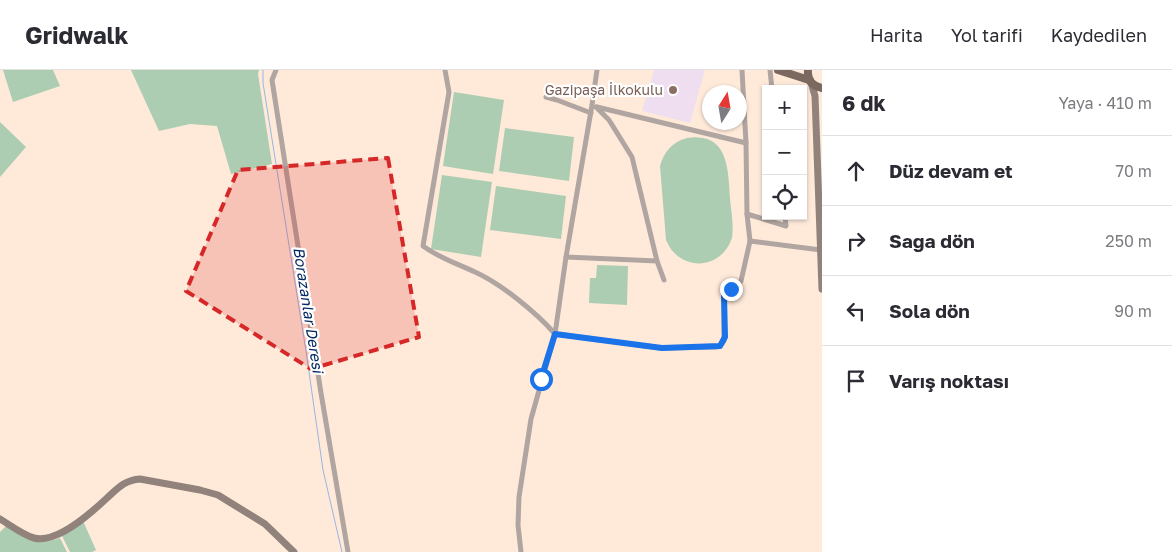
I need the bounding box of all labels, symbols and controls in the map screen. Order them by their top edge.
text: Gridwalk [25,20,129,49]
text: Harita [870,24,923,46]
text: Yol tarifi [951,24,1023,46]
text: Kaydedilen [1051,24,1147,46]
place label: Gazipaşa İlkokulu [545,81,663,98]
marker: Gazipaşa İlkokulu [667,84,679,96]
north arrow [702,85,747,130]
map controls [762,85,807,220]
button: + [762,85,807,130]
text: 6 dk [842,90,886,116]
text: Yaya · 410 m [1058,93,1152,113]
button: − [762,130,807,175]
icon: ahead [842,157,870,185]
text: Düz devam et [889,159,1013,182]
text: 70 m [1115,161,1152,181]
button: locate [762,175,807,220]
icon: right [842,227,870,255]
text: Sağa dön [889,229,975,252]
text: 250 m [1105,231,1152,251]
water label: Borazanlar Deresi [290,246,328,376]
route end [720,278,743,301]
icon: left [842,297,870,325]
text: Sola dön [889,299,970,322]
text: 90 m [1114,301,1152,321]
icon: arrive [842,367,870,395]
route start [530,368,553,391]
text: Varış noktası [889,369,1009,392]

